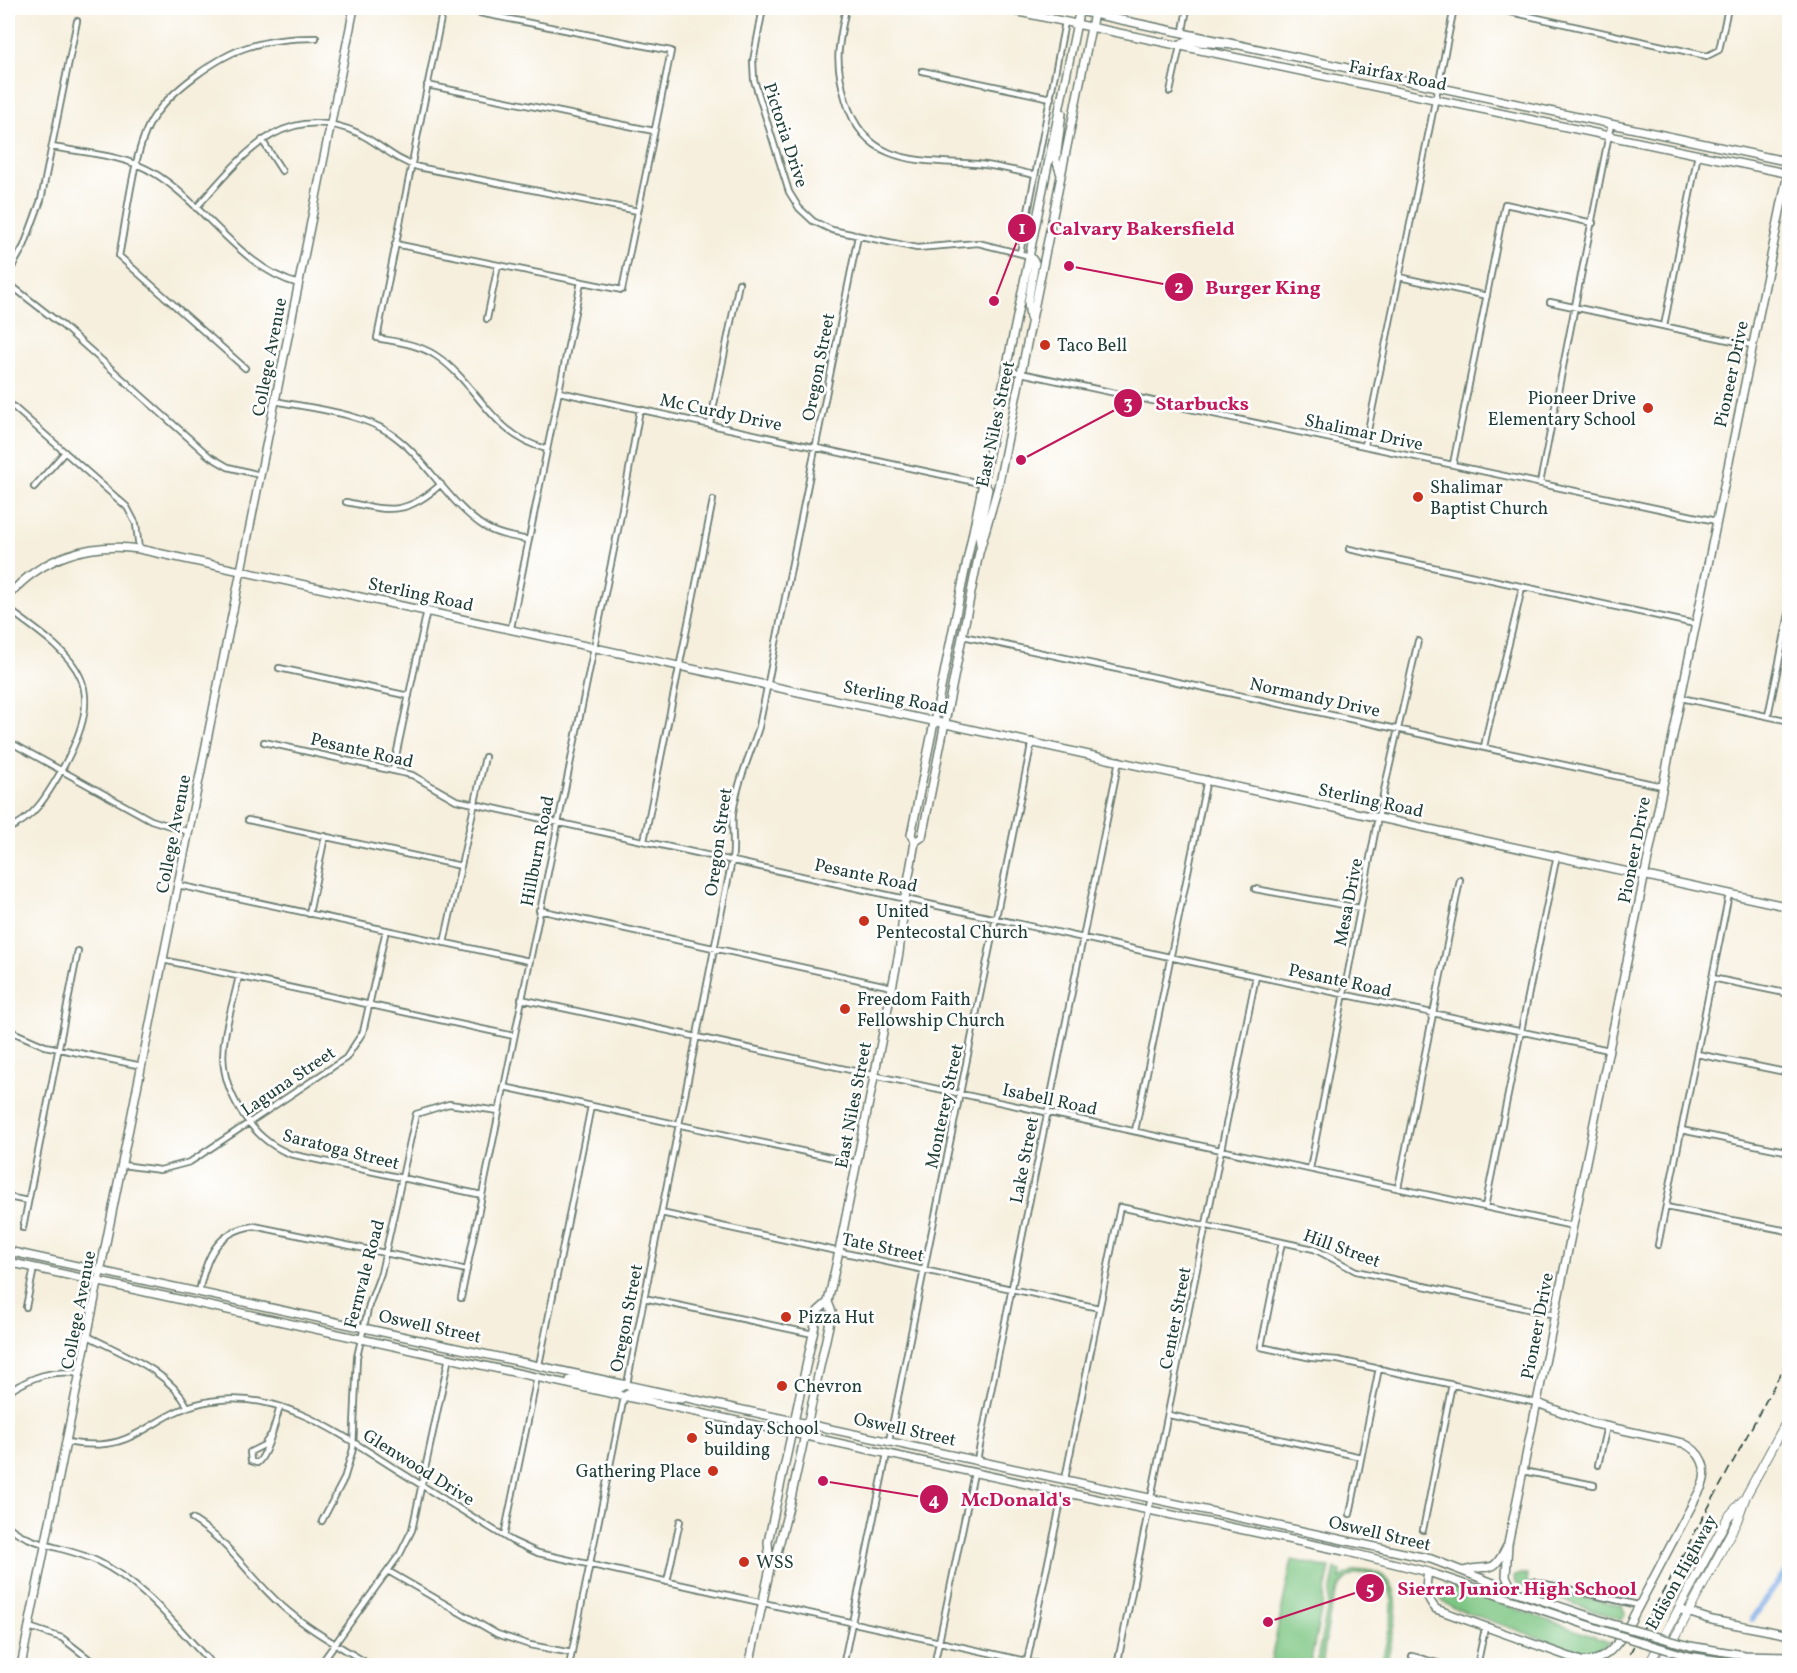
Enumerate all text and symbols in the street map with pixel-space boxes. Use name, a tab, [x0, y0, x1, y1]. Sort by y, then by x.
street label: Fairfax Road	[1346, 55, 1449, 98]
street label: Pictoria Drive	[756, 80, 813, 191]
callout: Calvary Bakersfield	[1007, 209, 1247, 247]
text: Calvary Bakersfield	[1049, 216, 1235, 244]
text: 1	[1018, 217, 1026, 242]
callout: Burger King	[1164, 268, 1333, 306]
text: Burger King	[1205, 275, 1321, 303]
text: 2	[1174, 276, 1184, 301]
street label: College Avenue	[247, 296, 294, 419]
street label: Oregon Street	[797, 311, 842, 423]
street label: Pioneer Drive	[1709, 319, 1756, 430]
place label: Taco Bell	[1057, 334, 1127, 359]
marker: Taco Bell	[1038, 338, 1052, 352]
street label: East Niles Street	[971, 359, 1022, 490]
callout: Starbucks	[1113, 384, 1261, 422]
place label: Pioneer Drive Elementary School	[1488, 387, 1636, 433]
street label: Mc Curdy Drive	[657, 388, 784, 439]
text: Starbucks	[1155, 391, 1249, 419]
text: 3	[1123, 392, 1133, 417]
marker: Pioneer Drive Elementary School	[1641, 401, 1655, 415]
street label: Shalimar Drive	[1302, 409, 1425, 458]
place label: Shalimar Baptist Church	[1430, 476, 1549, 522]
marker: Shalimar Baptist Church	[1411, 490, 1425, 504]
street label: Sterling Road	[366, 572, 476, 619]
street label: Normandy Drive	[1247, 672, 1382, 725]
street label: Sterling Road	[841, 675, 951, 722]
street label: Pesante Road	[308, 727, 416, 775]
street label: College Avenue	[151, 773, 198, 896]
street label: Sterling Road	[1316, 778, 1426, 825]
street label: Oregon Street	[699, 786, 739, 898]
street label: Hillburn Road	[515, 794, 561, 909]
street label: Pioneer Drive	[1613, 795, 1658, 906]
street label: Pesante Road	[812, 853, 920, 900]
street label: Mesa Drive	[1329, 856, 1370, 948]
place label: United Pentecostal Church	[876, 900, 1028, 946]
marker: United Pentecostal Church	[857, 914, 871, 928]
street label: Pesante Road	[1286, 958, 1394, 1005]
place label: Freedom Faith Fellowship Church	[857, 988, 1005, 1034]
marker: Freedom Faith Fellowship Church	[838, 1002, 852, 1016]
street label: East Niles Street	[830, 1040, 879, 1171]
street label: Laguna Street	[237, 1041, 341, 1123]
street label: Monterey Street	[920, 1041, 971, 1171]
street label: Isabell Road	[1000, 1078, 1099, 1123]
street label: Lake Street	[1005, 1115, 1046, 1206]
street label: Saratoga Street	[279, 1124, 402, 1177]
street label: Fernvale Road	[339, 1217, 392, 1332]
street label: Hill Street	[1299, 1224, 1384, 1275]
street label: Tate Street	[839, 1228, 926, 1269]
street label: College Avenue	[56, 1249, 103, 1372]
street label: Oregon Street	[605, 1262, 650, 1374]
street label: Center Street	[1154, 1265, 1199, 1372]
street label: Pioneer Drive	[1516, 1271, 1561, 1382]
street label: Oswell Street	[376, 1304, 483, 1351]
place label: Pizza Hut	[798, 1306, 875, 1331]
marker: Pizza Hut	[779, 1310, 793, 1324]
place label: Chevron	[794, 1375, 862, 1400]
marker: Chevron	[775, 1379, 789, 1393]
street label: Oswell Street	[851, 1407, 958, 1454]
place label: Sunday School building	[704, 1417, 819, 1463]
street label: Glenwood Drive	[357, 1424, 479, 1513]
marker: Sunday School building	[685, 1431, 699, 1445]
place label: Gathering Place	[576, 1460, 701, 1485]
marker: Gathering Place	[706, 1464, 720, 1478]
callout: McDonald's	[919, 1480, 1084, 1518]
text: McDonald's	[961, 1487, 1071, 1515]
text: 4	[929, 1489, 940, 1514]
street label: Edison Highway	[1640, 1510, 1724, 1635]
street label: Oswell Street	[1326, 1511, 1433, 1558]
place label: WSS	[756, 1551, 794, 1576]
marker: WSS	[737, 1555, 751, 1569]
callout: Sierra Junior High School	[1355, 1569, 1649, 1607]
text: Sierra Junior High School	[1397, 1576, 1637, 1604]
text: 5	[1366, 1578, 1374, 1603]

